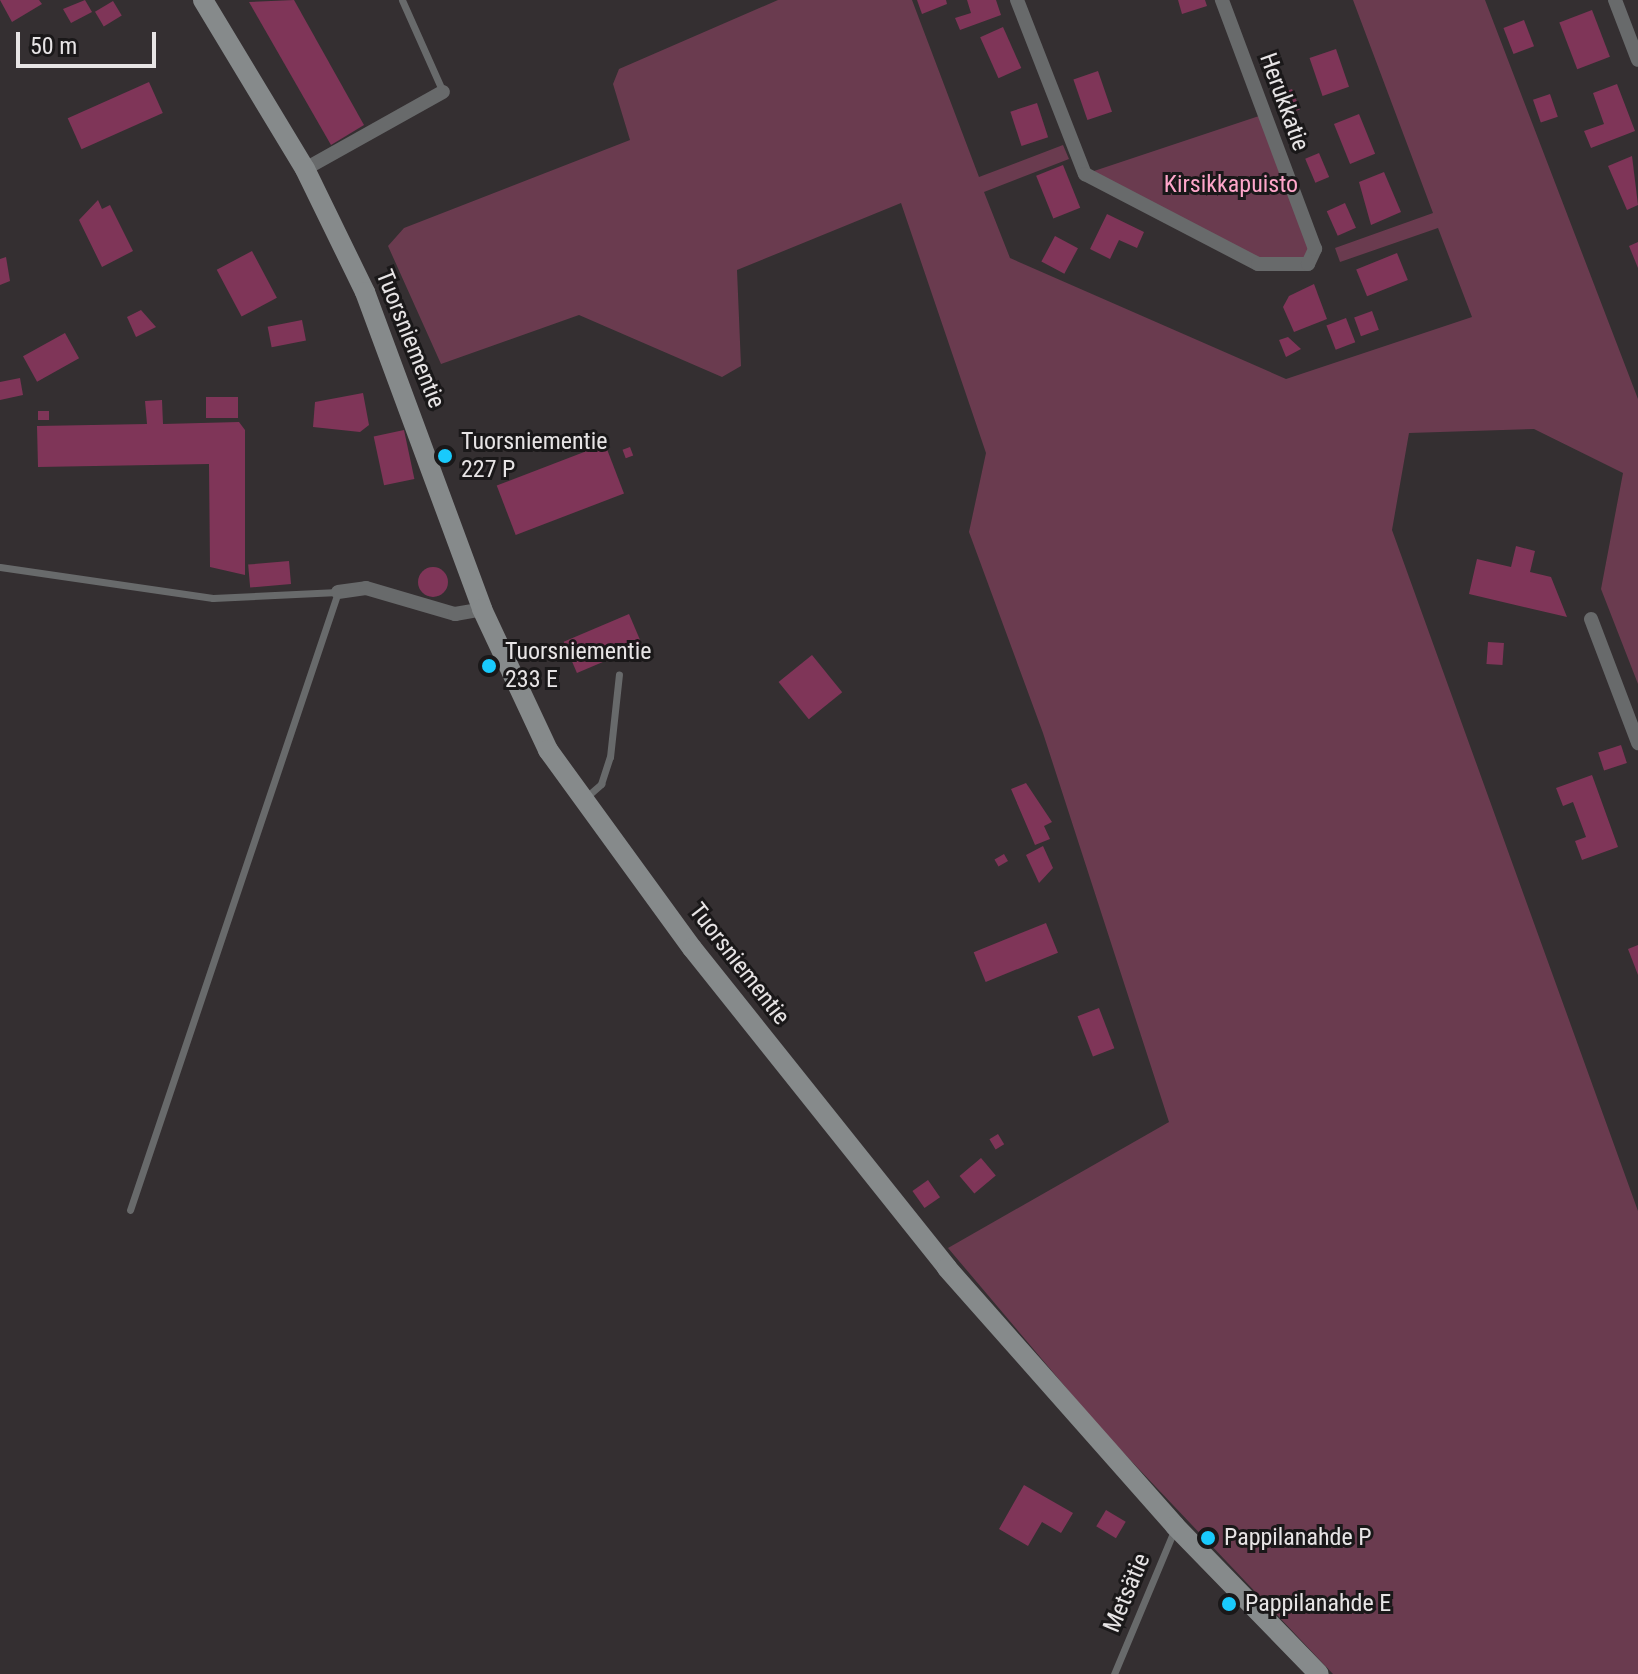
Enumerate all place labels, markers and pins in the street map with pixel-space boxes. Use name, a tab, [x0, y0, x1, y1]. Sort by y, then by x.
place label: Tuorsniementie 227 P	[461, 428, 607, 484]
marker: Tuorsniementie 227 P	[436, 447, 454, 465]
place label: Tuorsniementie 233 E	[505, 638, 651, 694]
marker: Tuorsniementie 233 E	[480, 657, 498, 675]
place label: Pappilanahde P	[1224, 1524, 1372, 1552]
marker: Pappilanahde P	[1199, 1529, 1217, 1547]
place label: Pappilanahde E	[1245, 1590, 1391, 1618]
marker: Pappilanahde E	[1220, 1595, 1238, 1613]

